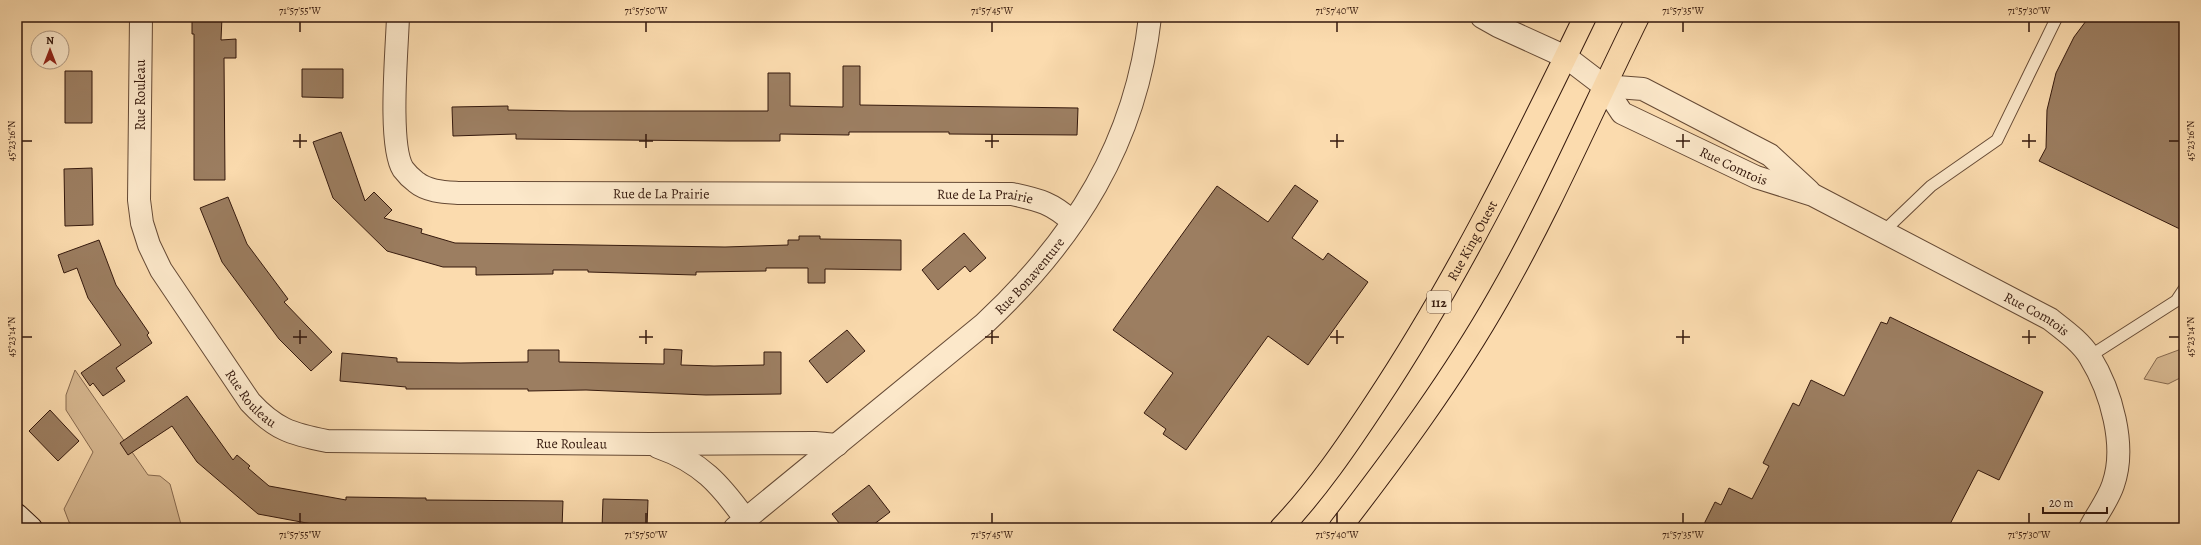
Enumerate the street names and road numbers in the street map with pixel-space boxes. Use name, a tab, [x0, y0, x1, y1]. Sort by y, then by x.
street label: Rue Rouleau	[131, 59, 150, 131]
street label: Rue Comtois	[1696, 142, 1770, 190]
street label: Rue de La Prairie	[613, 184, 710, 203]
street label: Rue de La Prairie	[937, 185, 1035, 209]
street label: Rue King Ouest	[1443, 197, 1502, 284]
street label: Rue Bonaventure	[990, 234, 1069, 319]
street label: Rue Comtois	[2000, 288, 2073, 341]
road number: 112	[1427, 291, 1451, 313]
street label: Rue Rouleau	[221, 366, 281, 432]
street label: Rue Rouleau	[536, 434, 608, 454]

